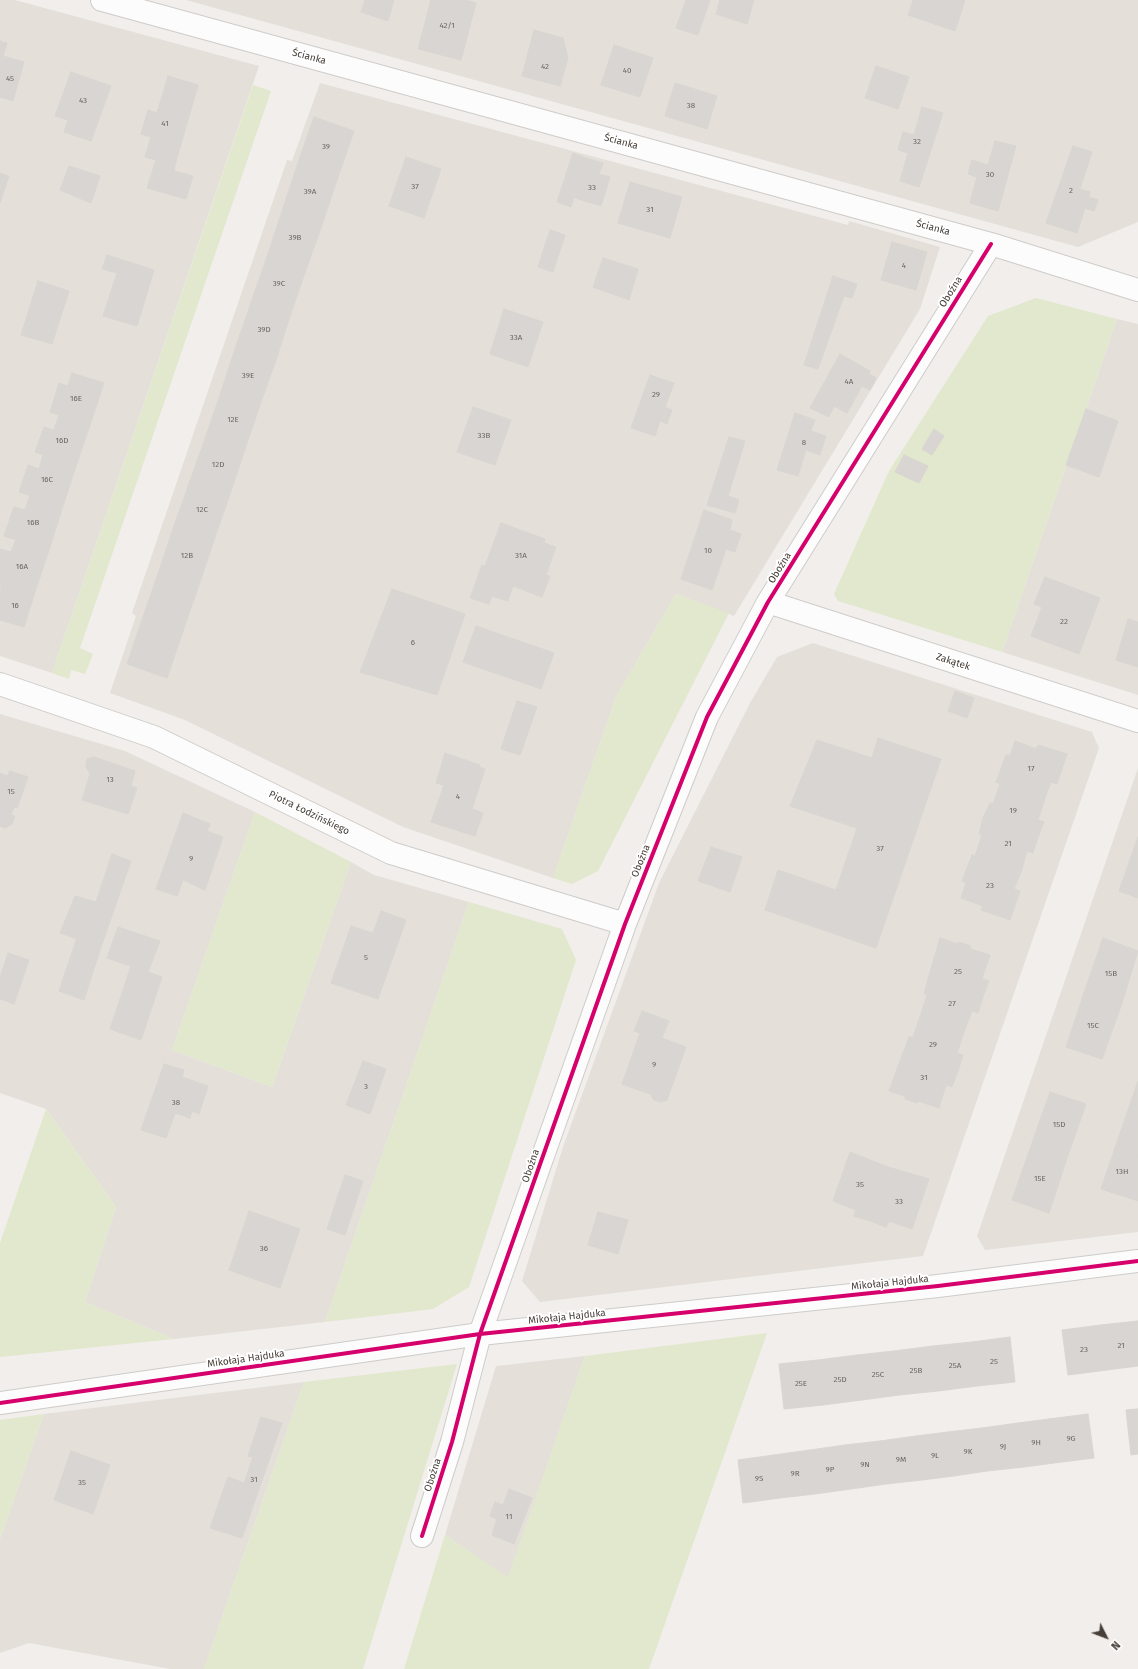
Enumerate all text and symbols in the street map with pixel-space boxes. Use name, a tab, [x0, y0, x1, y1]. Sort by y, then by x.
house number: 42/1	[439, 21, 455, 31]
street label: Ścianka	[291, 47, 327, 67]
house number: 42	[541, 62, 549, 72]
house number: 40	[623, 66, 631, 76]
house number: 45	[6, 74, 14, 84]
house number: 43	[79, 96, 87, 106]
house number: 38	[687, 101, 695, 111]
house number: 41	[161, 119, 169, 129]
street label: Ścianka	[603, 132, 639, 152]
house number: 32	[913, 137, 921, 147]
house number: 39	[322, 142, 330, 152]
house number: 30	[986, 170, 994, 180]
house number: 37	[411, 182, 419, 192]
house number: 33	[588, 183, 596, 193]
house number: 2	[1069, 186, 1073, 196]
house number: 39A	[304, 187, 316, 197]
house number: 31	[646, 205, 654, 215]
street label: Ścianka	[915, 218, 951, 238]
house number: 39B	[289, 233, 301, 243]
house number: 4	[902, 261, 906, 271]
street label: Oboźna	[937, 274, 965, 310]
house number: 39C	[273, 279, 285, 289]
house number: 39D	[257, 325, 271, 335]
house number: 33A	[510, 333, 522, 343]
house number: 39E	[242, 371, 254, 381]
house number: 4A	[845, 377, 853, 387]
house number: 29	[652, 390, 660, 400]
house number: 16E	[70, 394, 82, 404]
house number: 12E	[227, 415, 239, 425]
house number: 33B	[478, 431, 490, 441]
house number: 16D	[56, 436, 68, 446]
house number: 8	[802, 438, 806, 448]
house number: 12D	[212, 460, 224, 470]
house number: 16C	[41, 475, 53, 485]
house number: 12C	[196, 505, 208, 515]
house number: 16B	[27, 518, 39, 528]
house number: 10	[704, 546, 712, 556]
street label: Oboźna	[766, 550, 794, 586]
house number: 12B	[181, 551, 193, 561]
house number: 31A	[515, 551, 527, 561]
house number: 16A	[16, 562, 28, 572]
house number: 16	[11, 601, 19, 611]
house number: 22	[1060, 617, 1068, 627]
house number: 6	[411, 638, 415, 648]
street label: Zakątek	[935, 651, 971, 673]
house number: 17	[1027, 764, 1035, 774]
house number: 13	[106, 775, 114, 785]
house number: 15	[7, 787, 15, 797]
street label: Piotra Łodzińskiego	[267, 788, 351, 838]
house number: 4	[456, 792, 460, 802]
house number: 19	[1009, 806, 1017, 816]
house number: 21	[1004, 839, 1012, 849]
street label: Oboźna	[629, 843, 653, 879]
house number: 37	[876, 844, 884, 854]
house number: 9	[189, 854, 193, 864]
house number: 23	[986, 881, 994, 891]
house number: 5	[364, 953, 368, 963]
house number: 25	[954, 967, 962, 977]
house number: 15B	[1105, 969, 1117, 979]
house number: 27	[948, 999, 956, 1009]
house number: 15C	[1087, 1021, 1099, 1031]
house number: 29	[929, 1040, 937, 1050]
house number: 9	[652, 1060, 656, 1070]
house number: 31	[920, 1073, 928, 1083]
house number: 3	[364, 1082, 368, 1092]
house number: 38	[172, 1098, 180, 1108]
house number: 15D	[1053, 1120, 1065, 1130]
street label: Oboźna	[520, 1148, 542, 1184]
house number: 13H	[1116, 1167, 1128, 1177]
house number: 15E	[1034, 1174, 1046, 1184]
house number: 35	[856, 1180, 864, 1190]
house number: 33	[895, 1197, 903, 1207]
house number: 36	[260, 1244, 268, 1254]
street label: Mikołaja Hajduka	[851, 1273, 929, 1293]
street label: Mikołaja Hajduka	[528, 1307, 606, 1327]
house number: 21	[1117, 1341, 1125, 1351]
house number: 23	[1080, 1345, 1088, 1355]
street label: Mikołaja Hajduka	[207, 1348, 285, 1370]
house number: 25	[990, 1357, 998, 1367]
house number: 25A	[949, 1361, 961, 1371]
house number: 25B	[910, 1366, 922, 1376]
house number: 25C	[872, 1370, 884, 1380]
house number: 25D	[833, 1375, 847, 1385]
house number: 25E	[795, 1379, 807, 1389]
house number: 9G	[1066, 1434, 1076, 1444]
house number: 9H	[1031, 1438, 1041, 1448]
house number: 9J	[1000, 1442, 1006, 1452]
house number: 9K	[964, 1447, 972, 1457]
house number: 9L	[931, 1451, 939, 1461]
house number: 9M	[896, 1455, 906, 1465]
street label: Oboźna	[422, 1457, 444, 1493]
house number: 9N	[860, 1460, 870, 1470]
house number: 9P	[826, 1465, 834, 1475]
house number: 9R	[790, 1469, 800, 1479]
house number: 9S	[755, 1474, 763, 1484]
house number: 31	[250, 1475, 258, 1485]
house number: 35	[78, 1478, 86, 1488]
house number: 11	[506, 1512, 512, 1522]
north arrow	[1086, 1617, 1126, 1657]
text: N	[1108, 1638, 1123, 1652]

